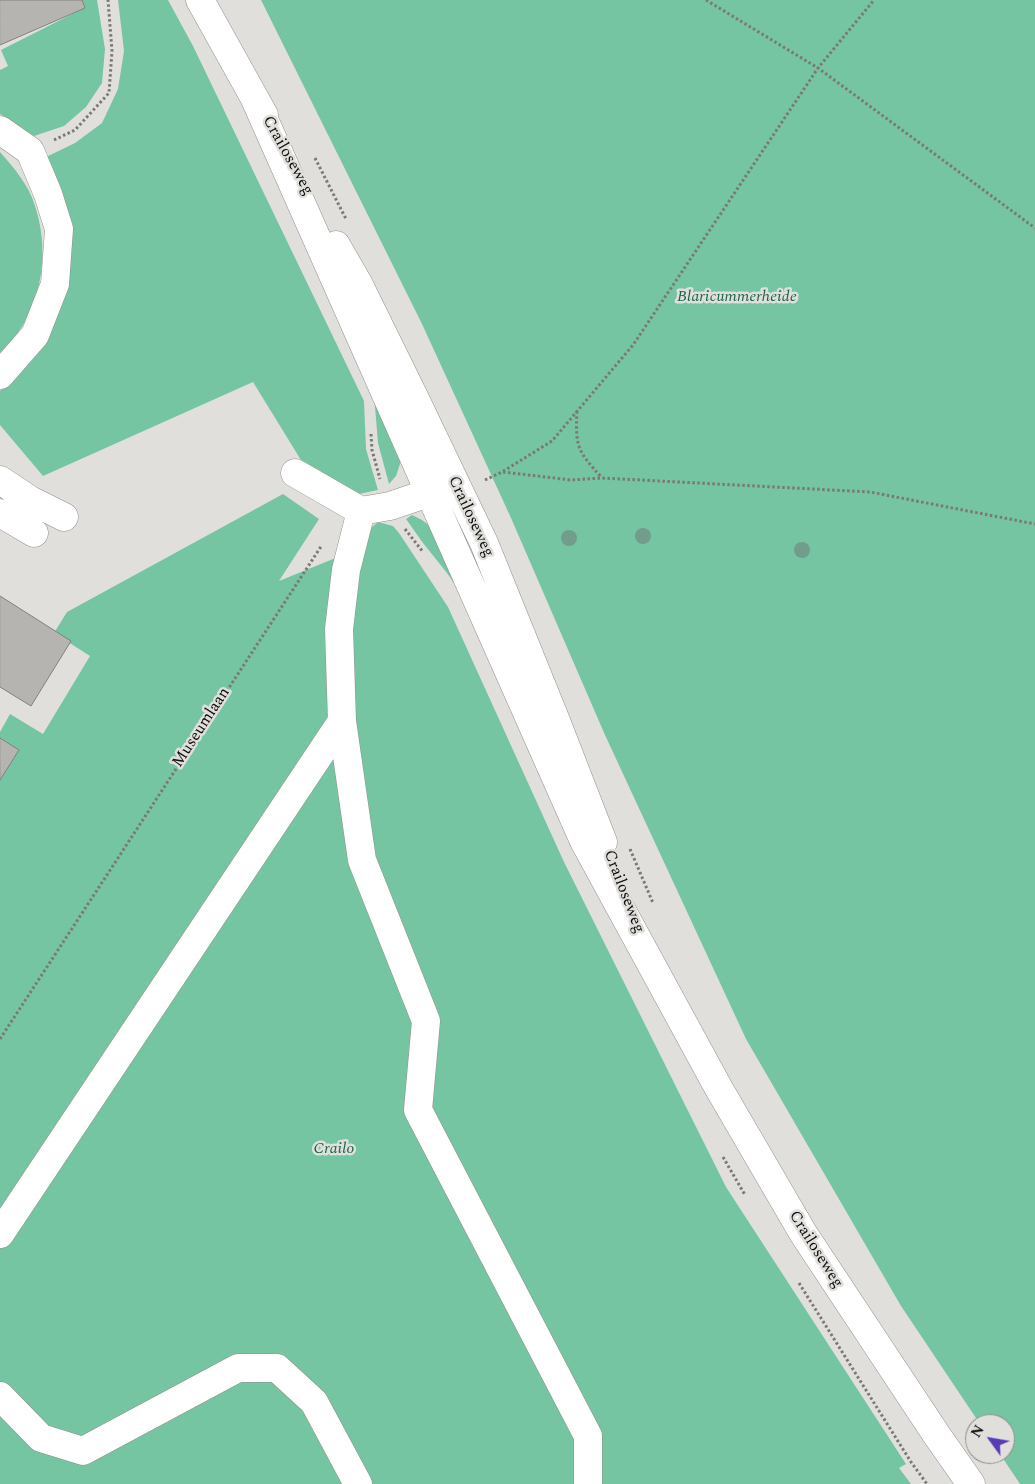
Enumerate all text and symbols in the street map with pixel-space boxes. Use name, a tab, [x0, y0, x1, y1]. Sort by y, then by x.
street label: Crailoseweg	[257, 113, 317, 199]
park label: Blaricummerheide	[677, 288, 797, 308]
street label: Crailoseweg	[443, 473, 497, 561]
street label: Museumlaan	[169, 684, 235, 772]
street label: Crailoseweg	[598, 848, 648, 936]
park label: Crailo	[314, 1140, 354, 1160]
street label: Crailoseweg	[784, 1208, 846, 1292]
north arrow	[965, 1414, 1015, 1464]
text: N	[966, 1421, 990, 1442]

